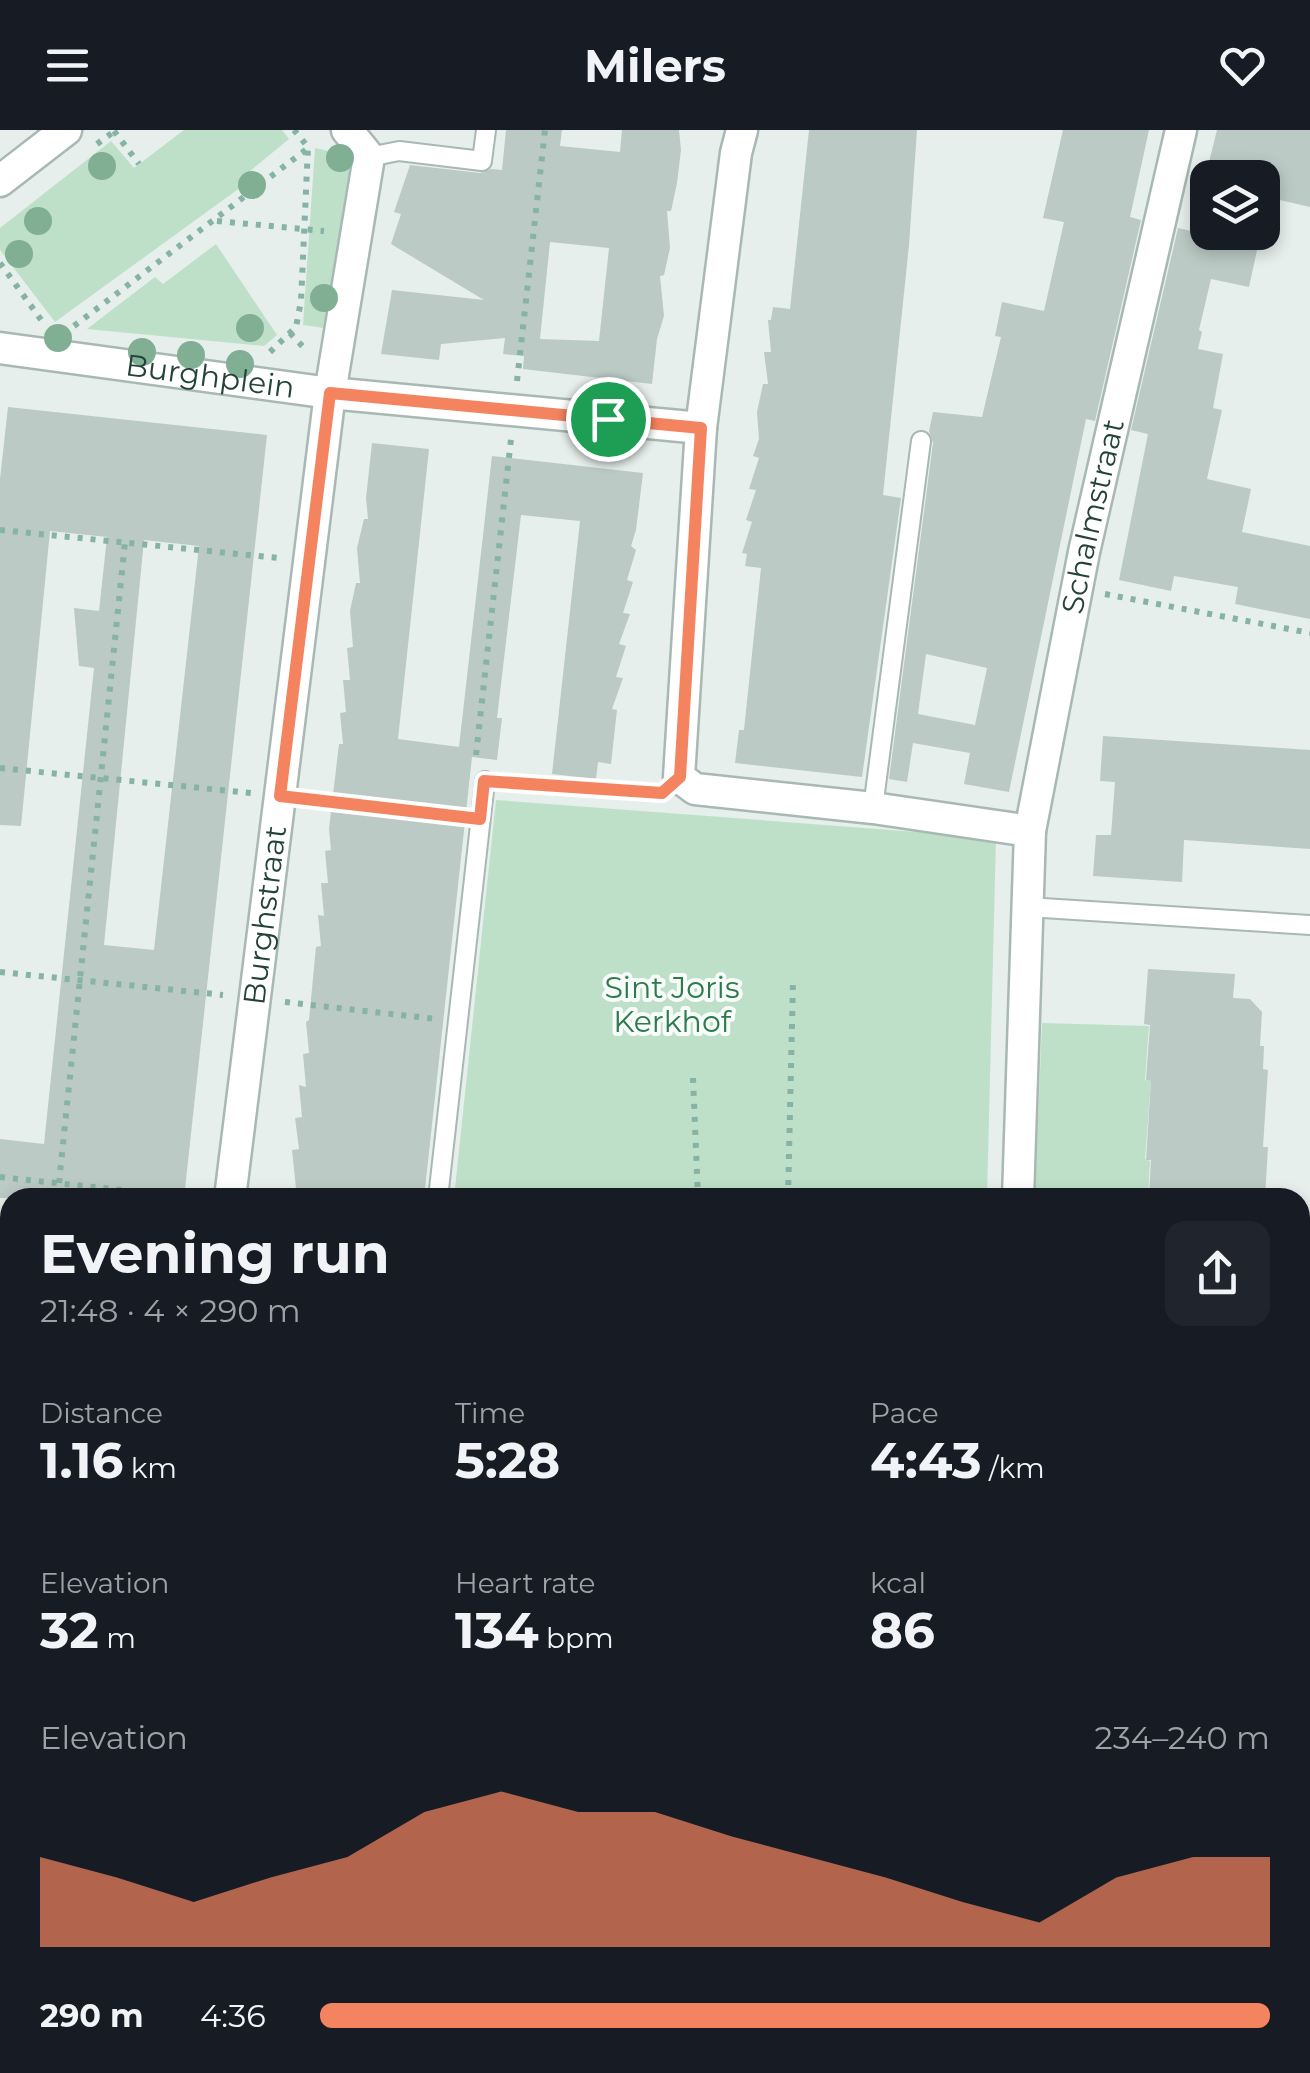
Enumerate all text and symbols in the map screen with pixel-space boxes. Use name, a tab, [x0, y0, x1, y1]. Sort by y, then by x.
icon: menu	[40, 38, 95, 93]
text: Milers	[584, 38, 726, 93]
icon: heart	[1215, 38, 1270, 93]
map controls	[1190, 160, 1280, 250]
button: layers	[1190, 160, 1280, 250]
street label: Burghplein	[123, 346, 297, 406]
pin	[566, 377, 651, 462]
icon: arrive	[581, 392, 636, 447]
street label: Schalmstraat	[1053, 415, 1132, 617]
street label: Burghstraat	[235, 823, 294, 1007]
park label: Sint Joris Kerkhof	[604, 969, 740, 1040]
text: Evening run	[40, 1220, 390, 1287]
button: share	[1165, 1221, 1270, 1326]
text: 21:48 · 4 × 290 m	[40, 1291, 301, 1330]
text: Distance	[40, 1396, 163, 1430]
text: Time	[455, 1396, 525, 1430]
text: Pace	[870, 1396, 939, 1430]
text: 1.16	[40, 1430, 123, 1491]
text: 5:28	[455, 1430, 560, 1491]
text: 4:43	[870, 1430, 982, 1491]
text: km	[123, 1451, 177, 1485]
text: /km	[982, 1451, 1045, 1485]
text: Elevation	[40, 1566, 169, 1600]
text: Heart rate	[455, 1566, 596, 1600]
text: kcal	[870, 1566, 926, 1600]
text: 32	[40, 1600, 99, 1661]
text: 134	[455, 1600, 539, 1661]
text: 86	[870, 1600, 935, 1661]
text: m	[99, 1621, 136, 1655]
text: bpm	[539, 1621, 614, 1655]
text: Elevation	[40, 1718, 188, 1757]
text: 234–240 m	[1095, 1718, 1270, 1757]
text: 290 m	[40, 1996, 144, 2035]
text: 4:36	[200, 1996, 266, 2035]

